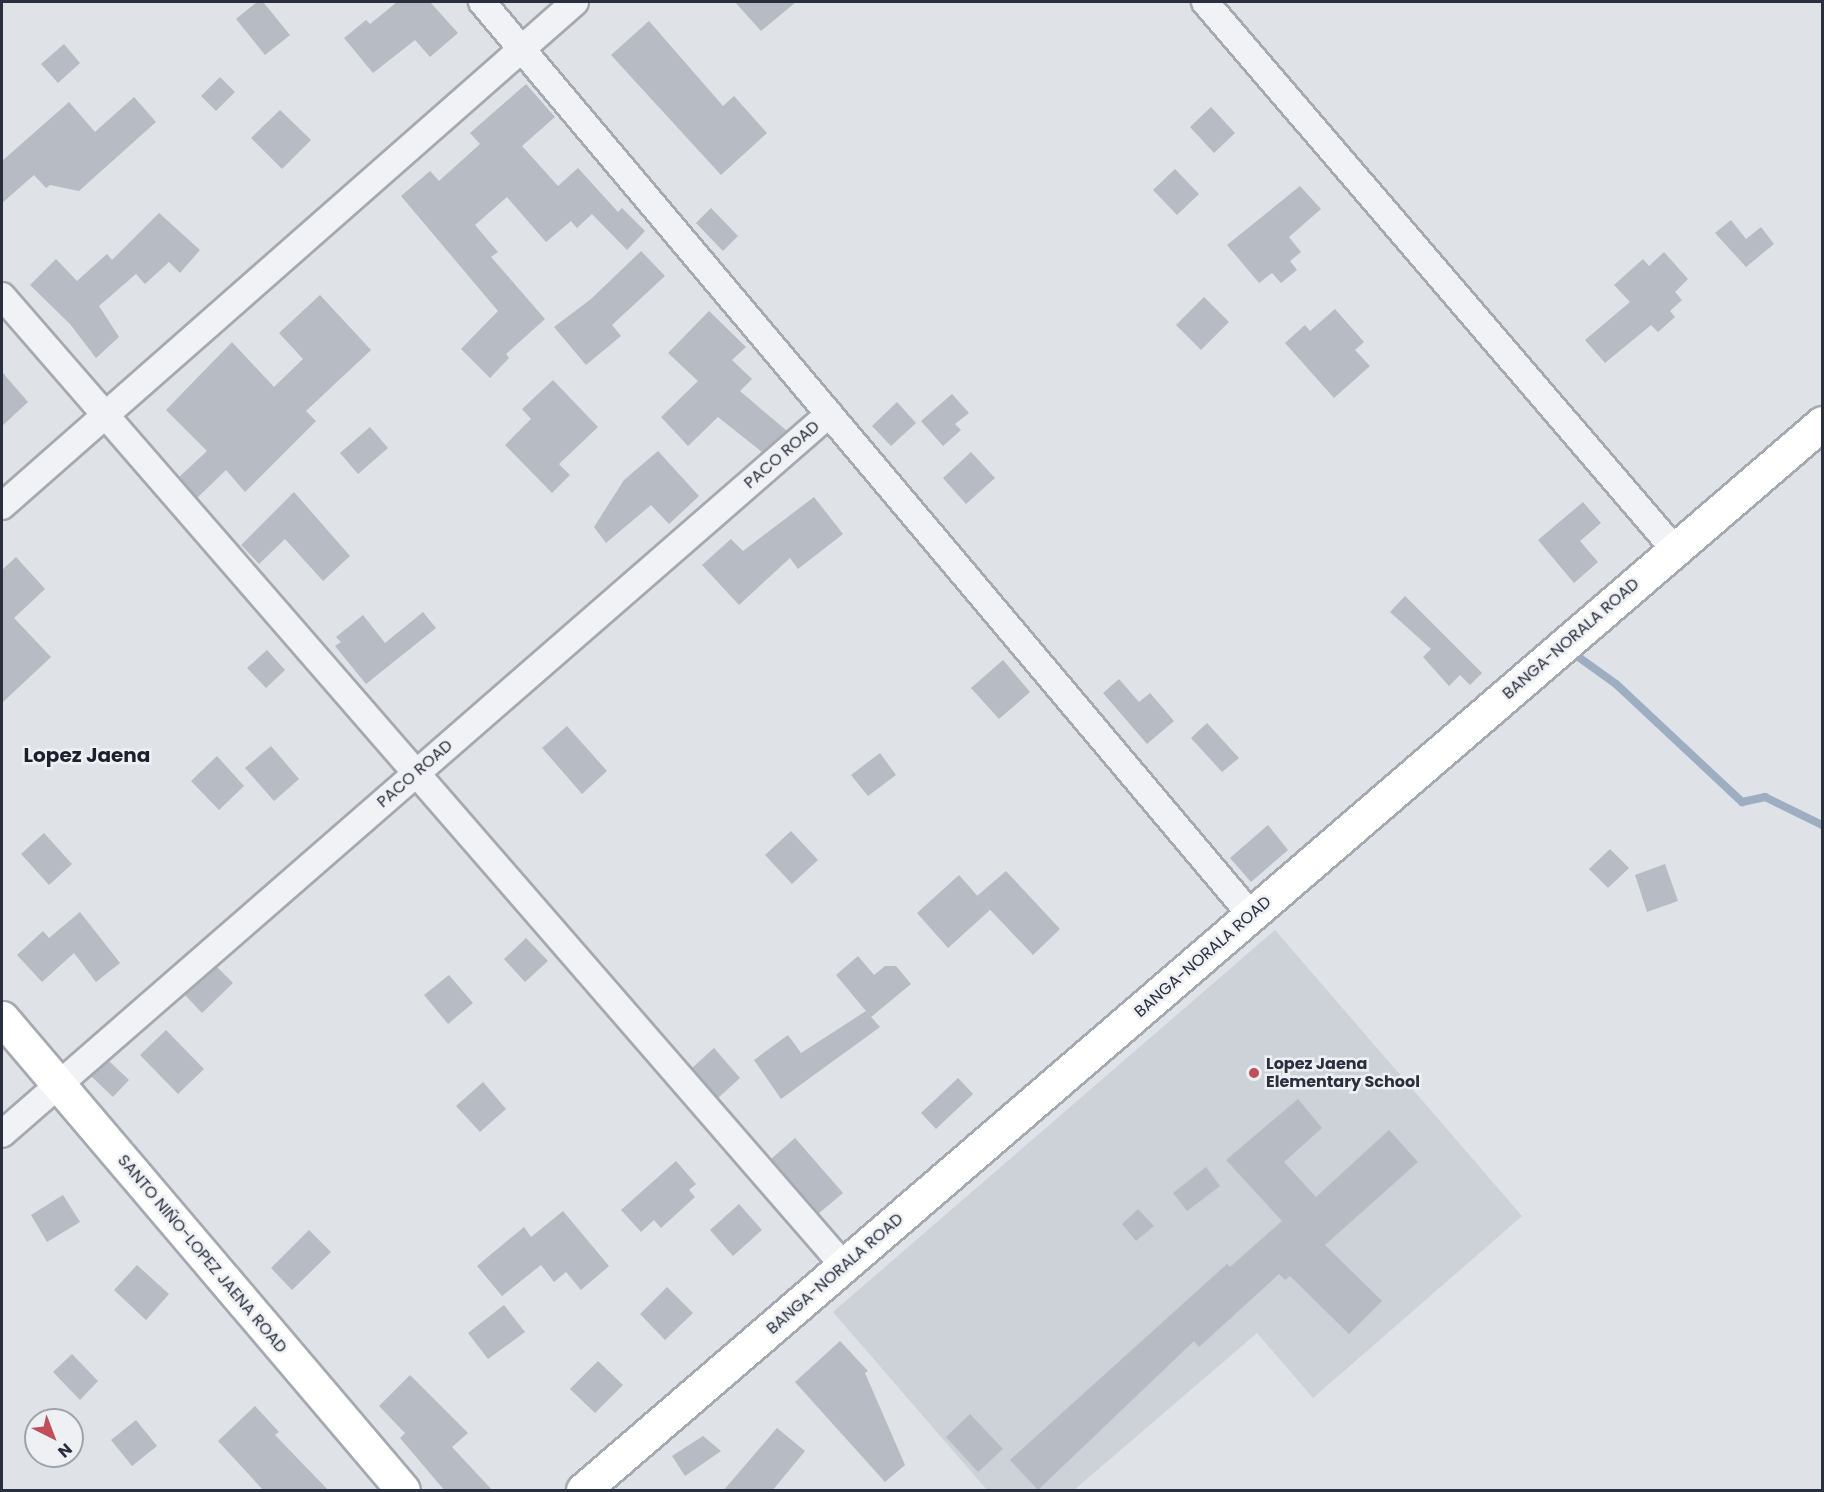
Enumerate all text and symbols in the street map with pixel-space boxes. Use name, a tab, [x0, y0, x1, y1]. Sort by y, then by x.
street label: PACO ROAD	[740, 417, 824, 493]
street label: BANGA-NORALA ROAD	[1499, 574, 1643, 704]
street label: PACO ROAD	[373, 736, 457, 812]
district label: Lopez Jaena	[24, 743, 150, 767]
street label: BANGA-NORALA ROAD	[1131, 892, 1275, 1022]
place label: Lopez Jaena Elementary School	[1266, 1054, 1420, 1092]
marker: Lopez Jaena Elementary School	[1247, 1066, 1261, 1080]
street label: SANTO NIÑO-LOPEZ JAENA ROAD	[113, 1151, 291, 1357]
street label: BANGA-NORALA ROAD	[763, 1209, 907, 1339]
north arrow	[24, 1408, 84, 1468]
text: N	[53, 1438, 77, 1463]

